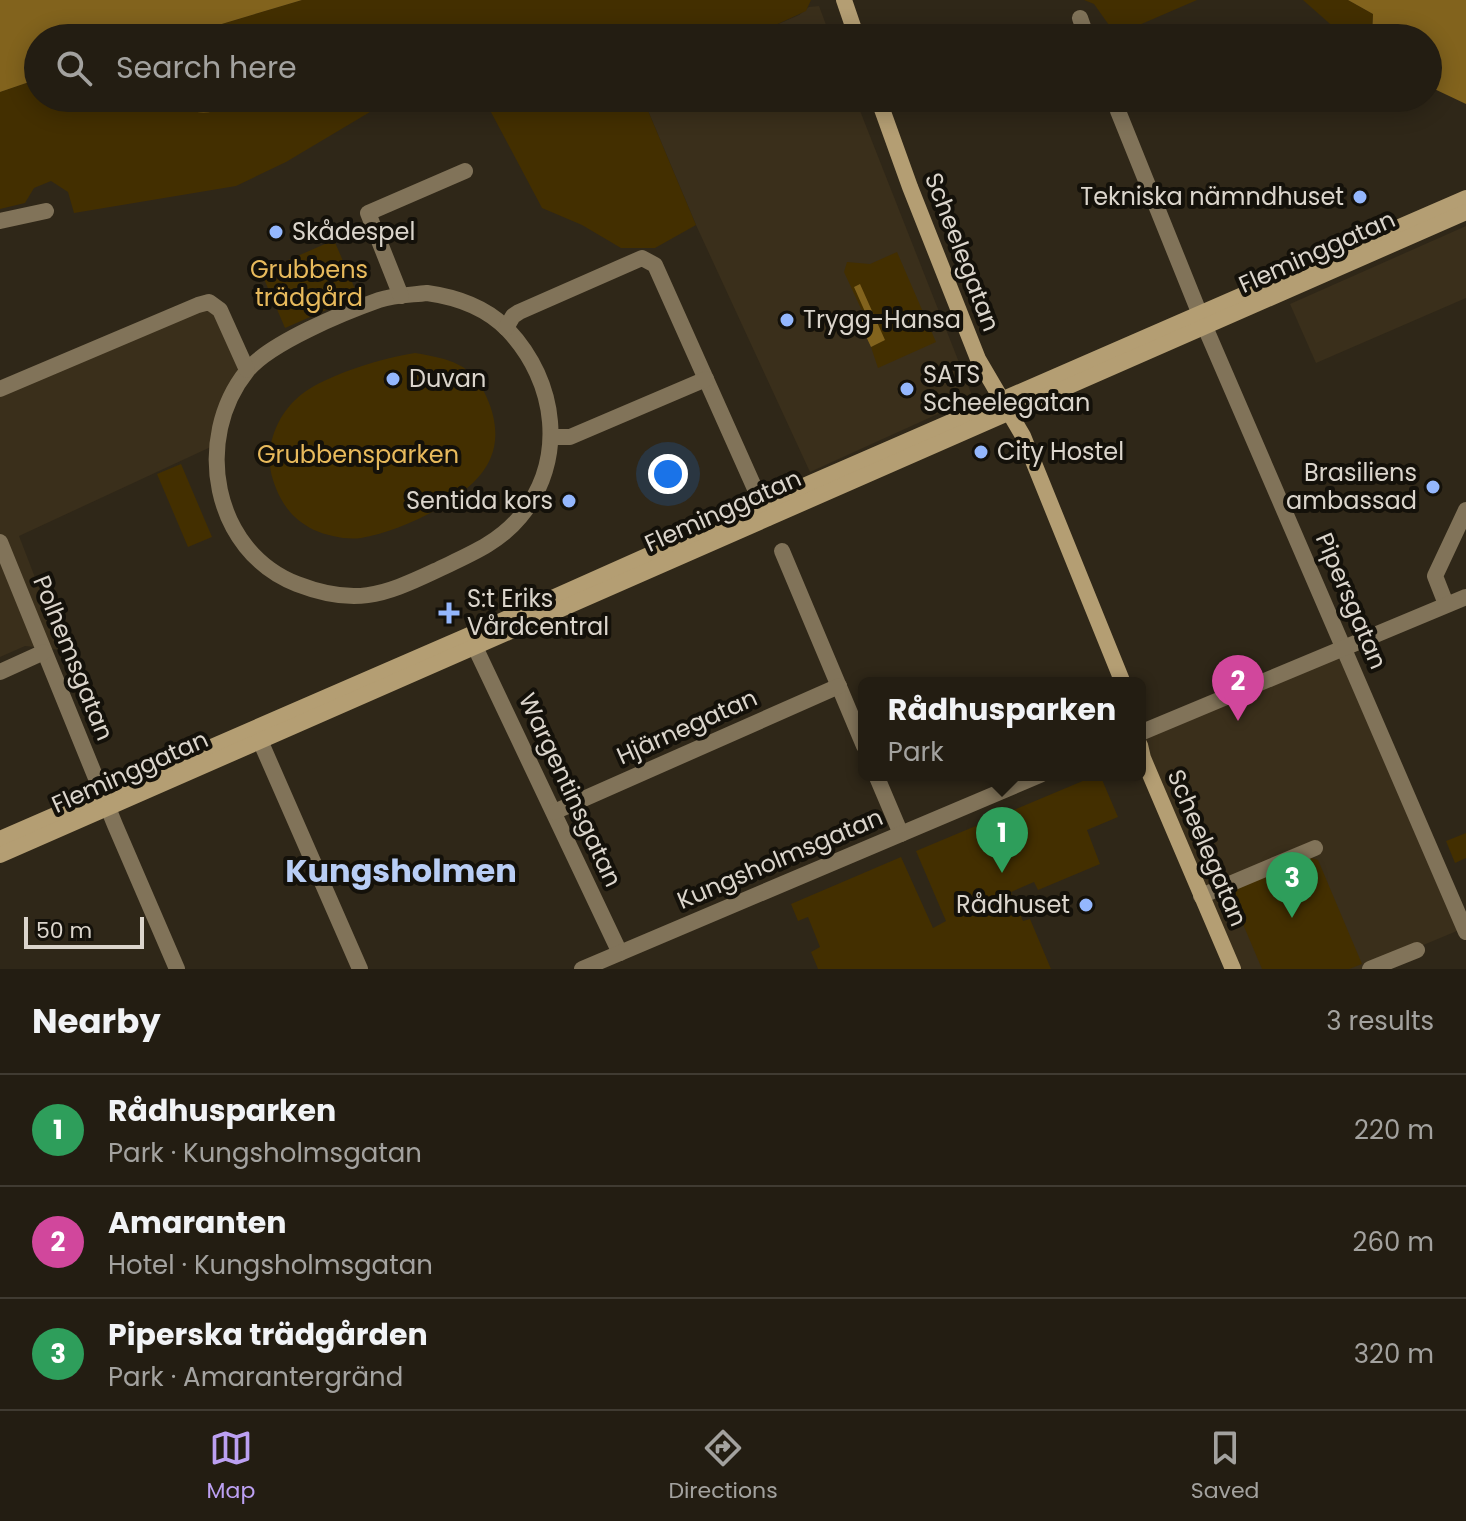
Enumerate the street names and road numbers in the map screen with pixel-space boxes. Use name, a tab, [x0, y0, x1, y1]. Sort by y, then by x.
street label: Scheelegatan	[917, 168, 1008, 336]
street label: Fleminggatan	[1233, 202, 1400, 301]
street label: Fleminggatan	[639, 461, 806, 560]
street label: Pipersgatan	[1308, 528, 1395, 674]
street label: Polhemsgatan	[25, 570, 122, 745]
street label: Hjärnegatan	[611, 681, 762, 772]
street label: Wargentinsgatan	[511, 687, 630, 892]
street label: Fleminggatan	[46, 722, 213, 821]
street label: Scheelegatan	[1160, 764, 1255, 931]
street label: Kungsholmsgatan	[672, 800, 888, 917]

